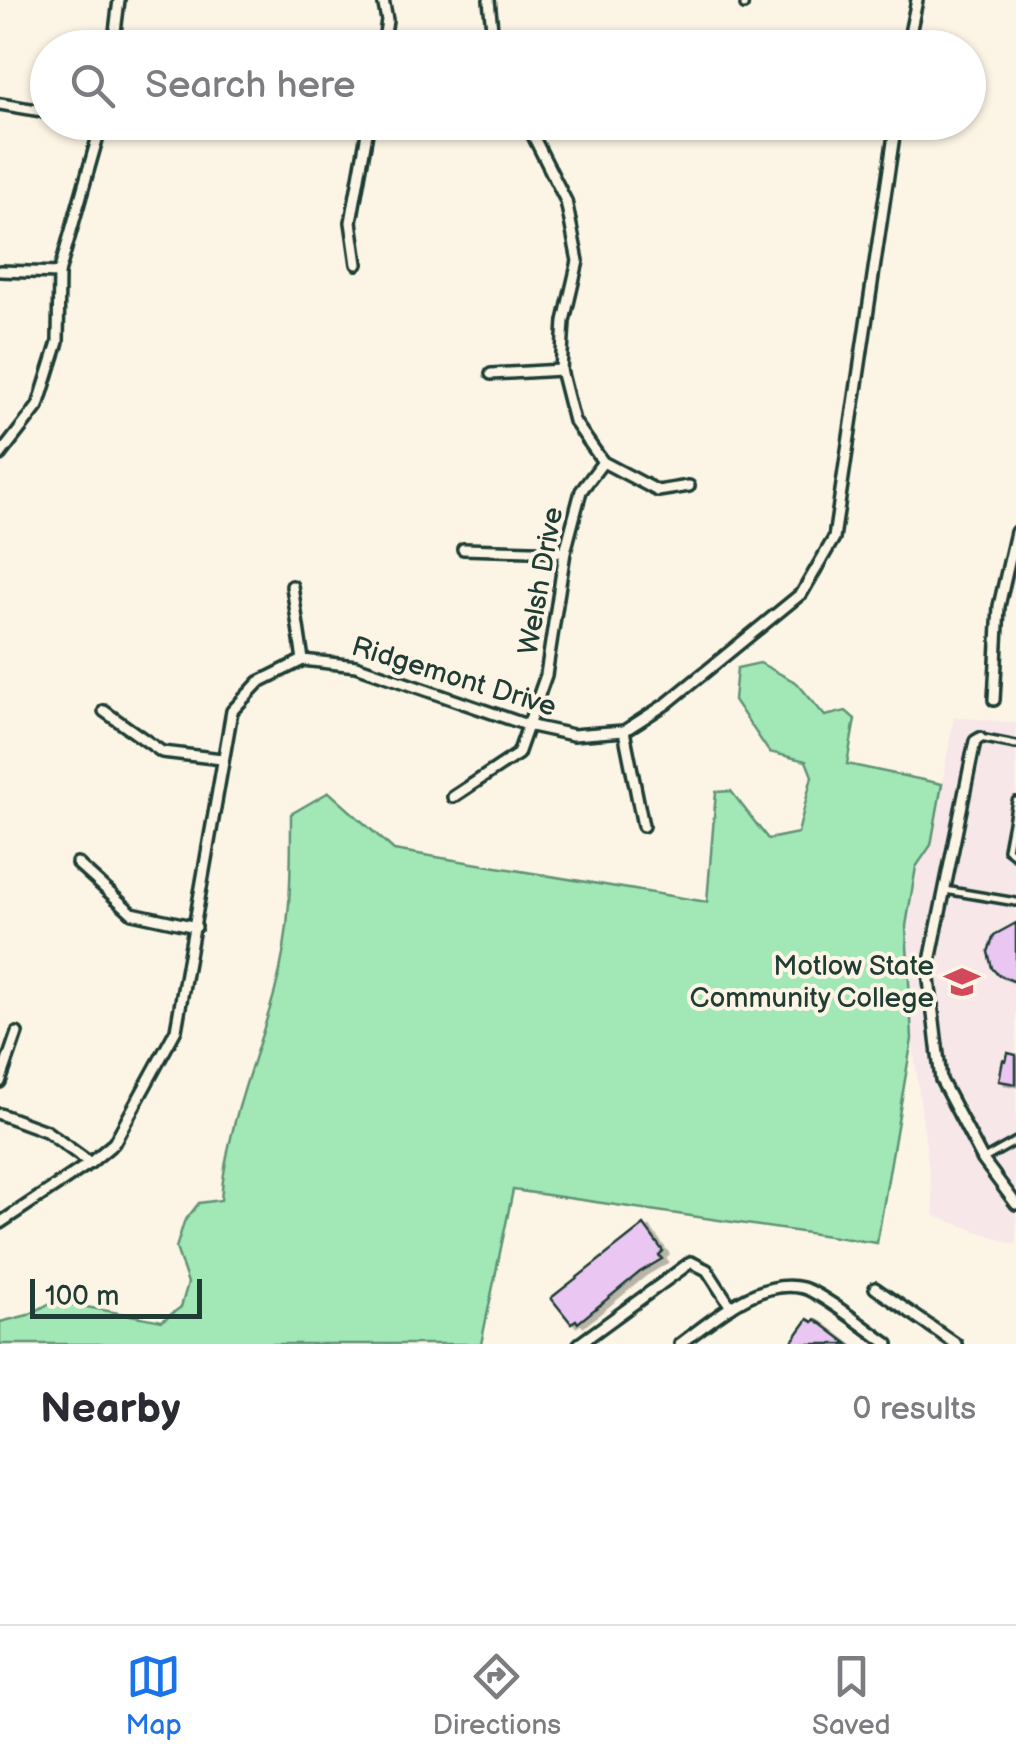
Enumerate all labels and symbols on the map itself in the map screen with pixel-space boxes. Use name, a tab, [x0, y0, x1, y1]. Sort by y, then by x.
street label: Welsh Drive	[512, 505, 570, 657]
street label: Ridgemont Drive	[348, 630, 560, 724]
place label: Motlow State Community College	[690, 950, 934, 1015]
school or university icon: Motlow State Community College	[943, 963, 981, 1001]
scale bar	[30, 1274, 202, 1318]

